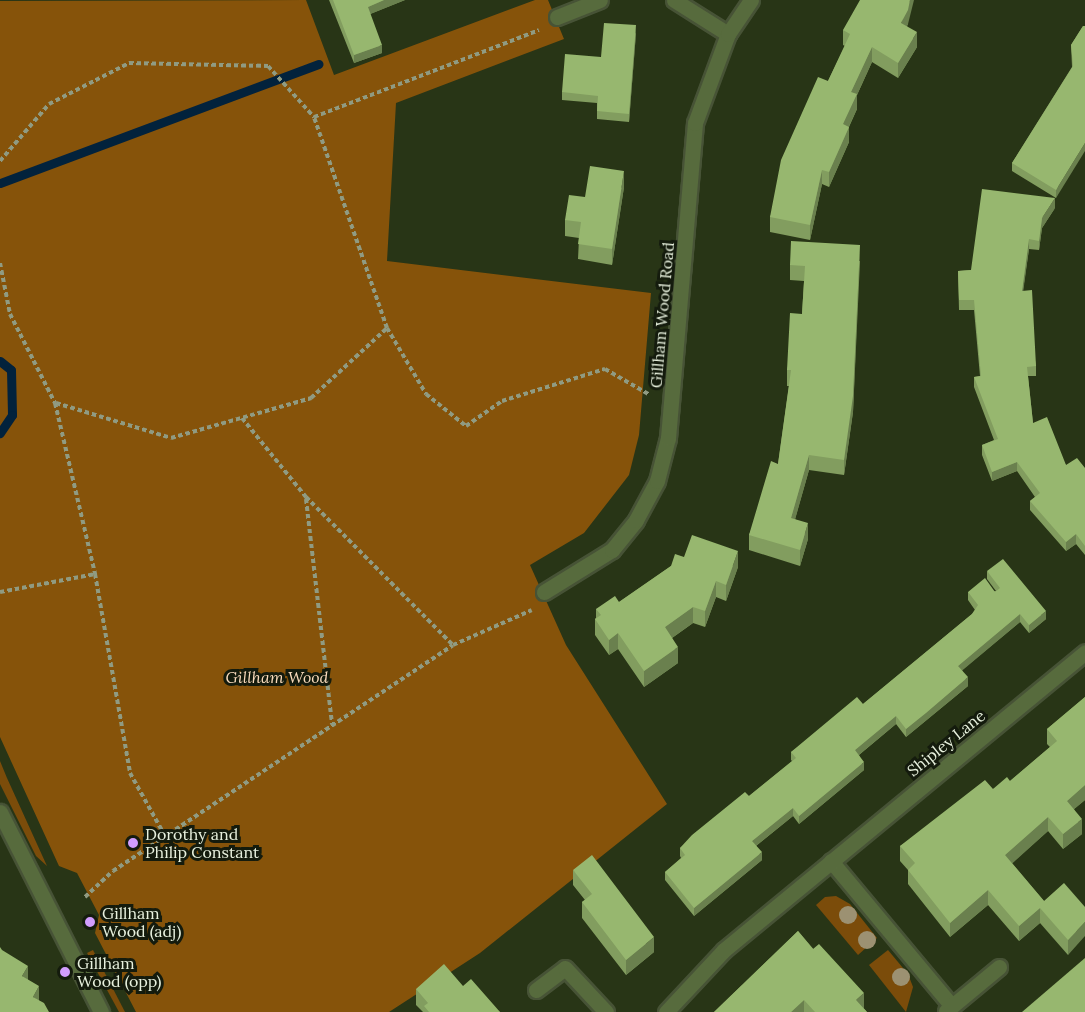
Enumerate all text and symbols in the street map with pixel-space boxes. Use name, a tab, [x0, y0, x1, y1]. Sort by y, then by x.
street label: Gillham Wood Road	[646, 241, 678, 389]
park label: Gillham Wood	[226, 667, 328, 687]
street label: Shipley Lane	[903, 706, 989, 780]
place label: Dorothy and Philip Constant	[145, 824, 259, 862]
marker: Dorothy and Philip Constant	[126, 836, 140, 850]
place label: Gillham Wood (adj)	[102, 903, 181, 941]
marker: Gillham Wood (adj)	[83, 915, 97, 929]
place label: Gillham Wood (opp)	[77, 953, 161, 991]
marker: Gillham Wood (opp)	[58, 965, 72, 979]

